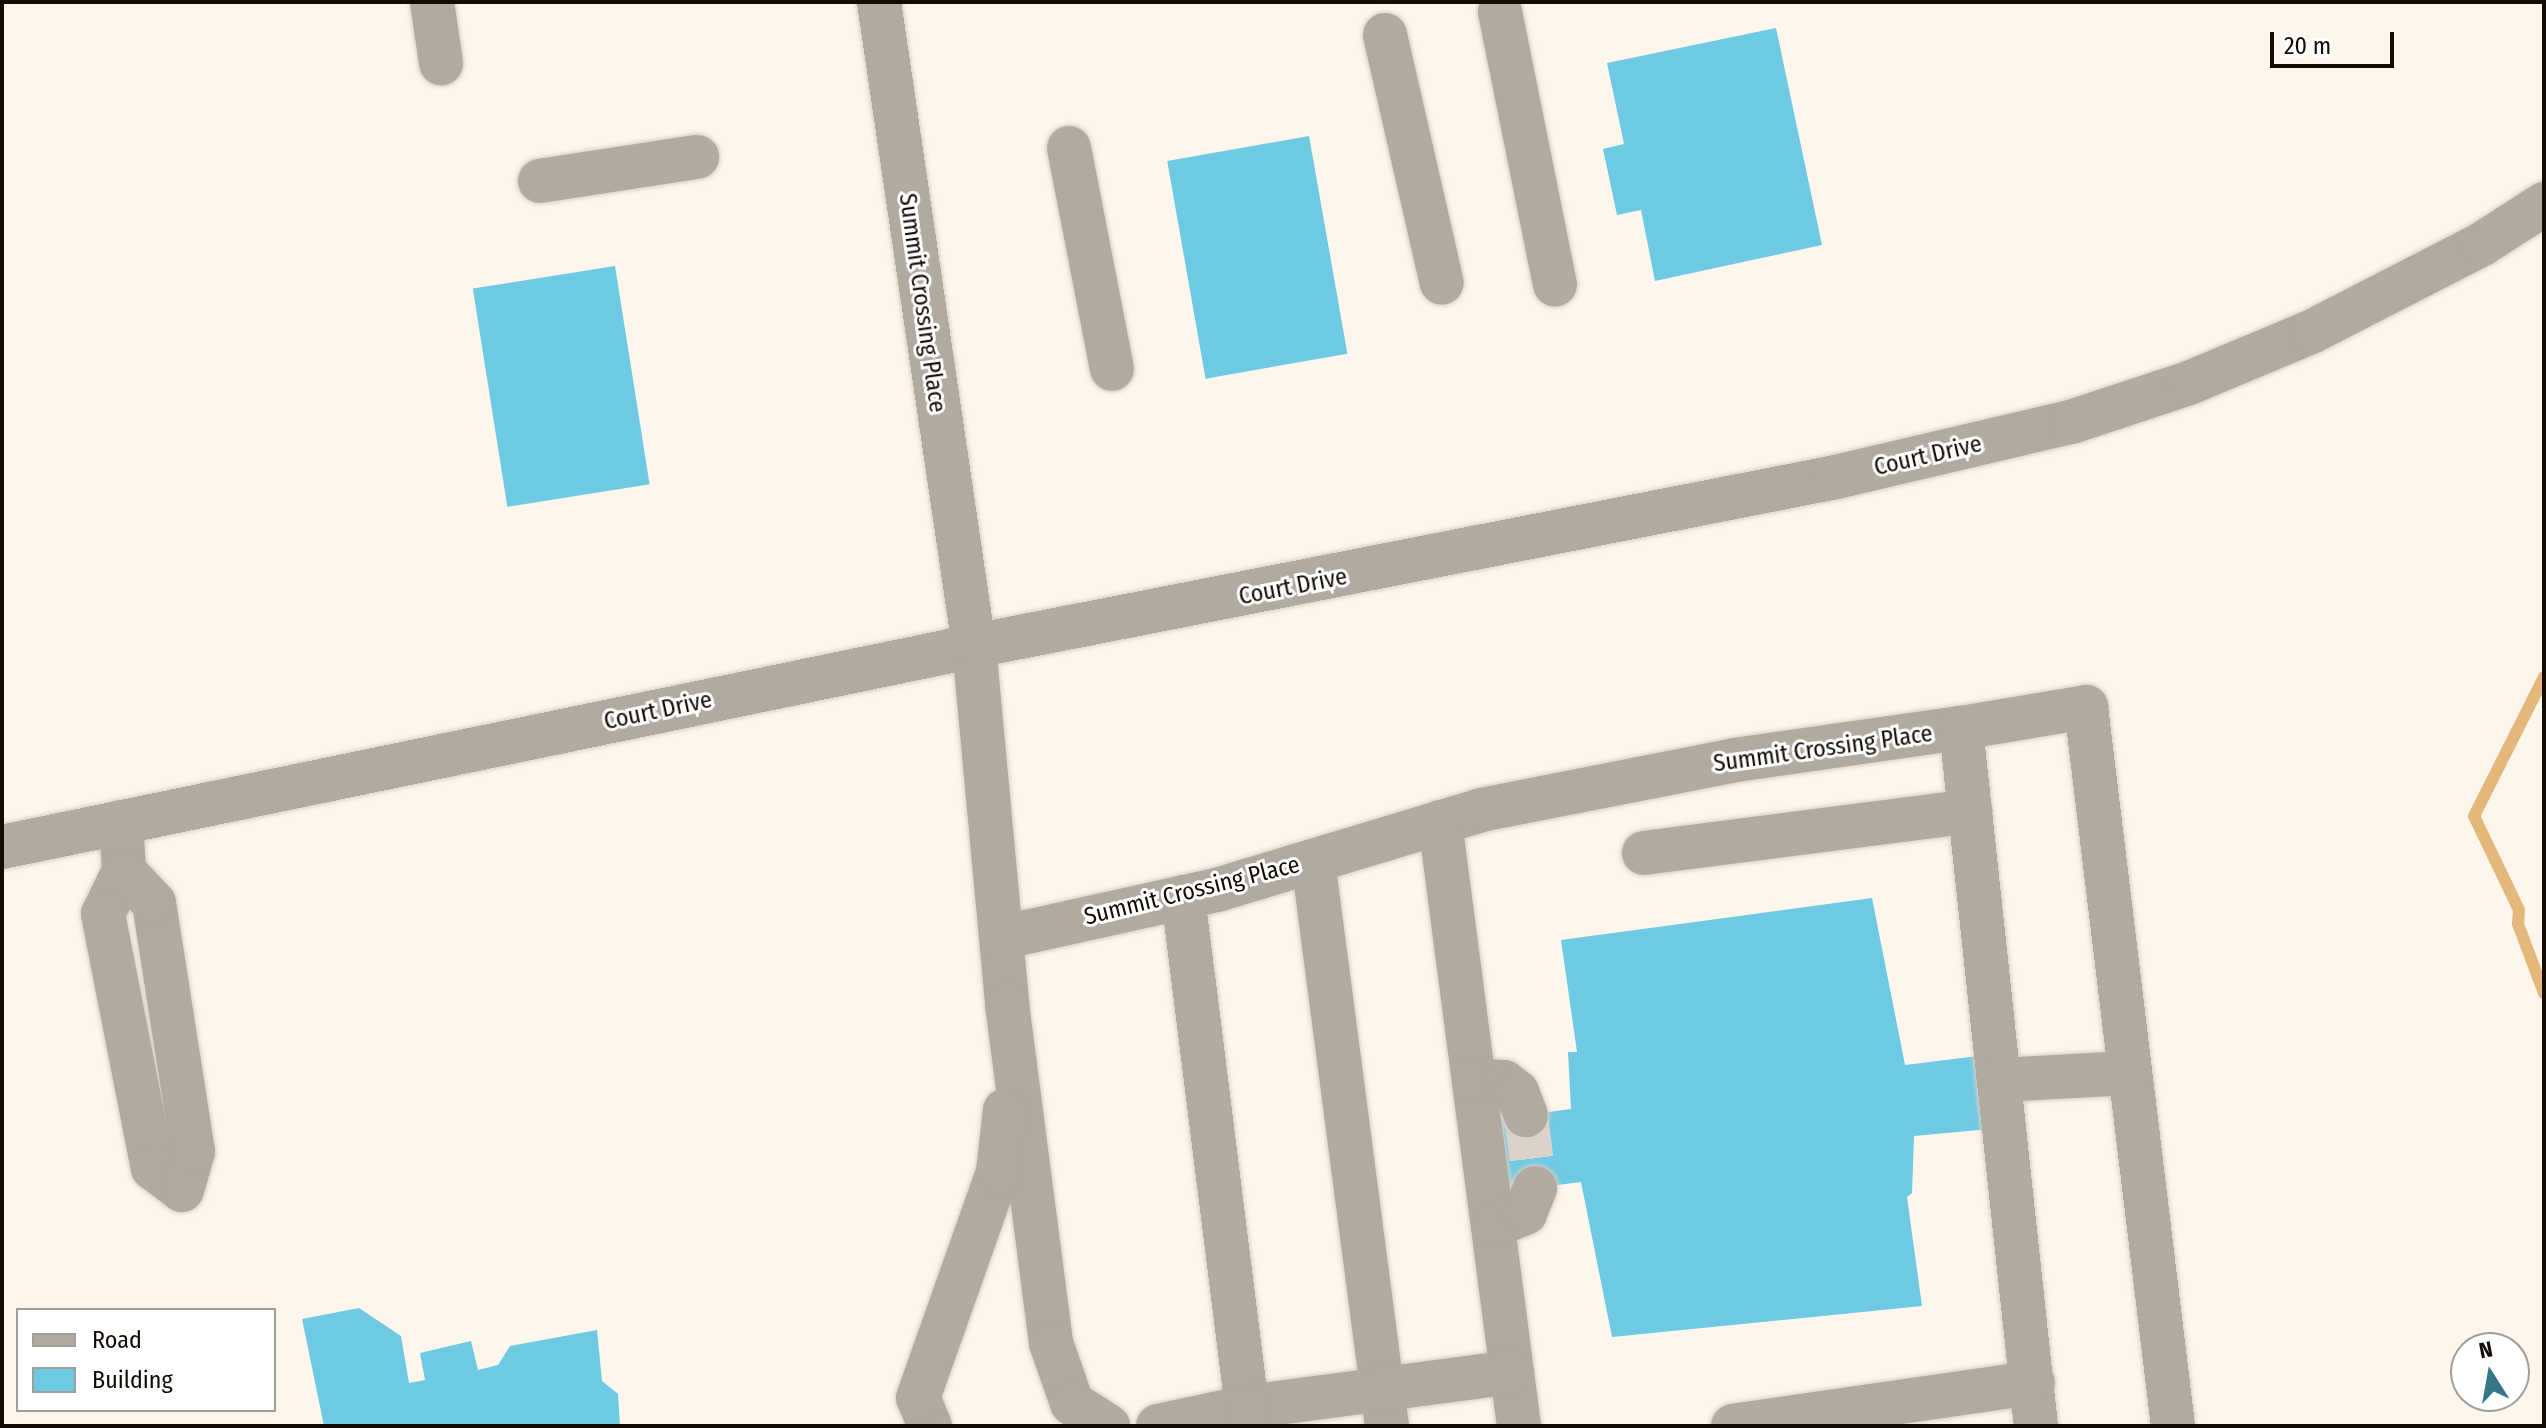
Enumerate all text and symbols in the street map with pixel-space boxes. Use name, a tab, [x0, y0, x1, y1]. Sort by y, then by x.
scale bar	[2274, 16, 2398, 66]
text: 20 m	[2284, 32, 2331, 60]
street label: Summit Crossing Place	[892, 192, 952, 414]
street label: Court Drive	[1871, 430, 1985, 482]
street label: Court Drive	[1236, 562, 1350, 612]
street label: Court Drive	[601, 686, 715, 736]
street label: Summit Crossing Place	[1712, 719, 1934, 779]
street label: Summit Crossing Place	[1081, 850, 1303, 932]
legend	[16, 1308, 276, 1412]
text: Road	[92, 1326, 142, 1354]
north arrow	[2450, 1332, 2530, 1412]
text: N	[2477, 1335, 2495, 1364]
text: Building	[92, 1366, 173, 1394]

